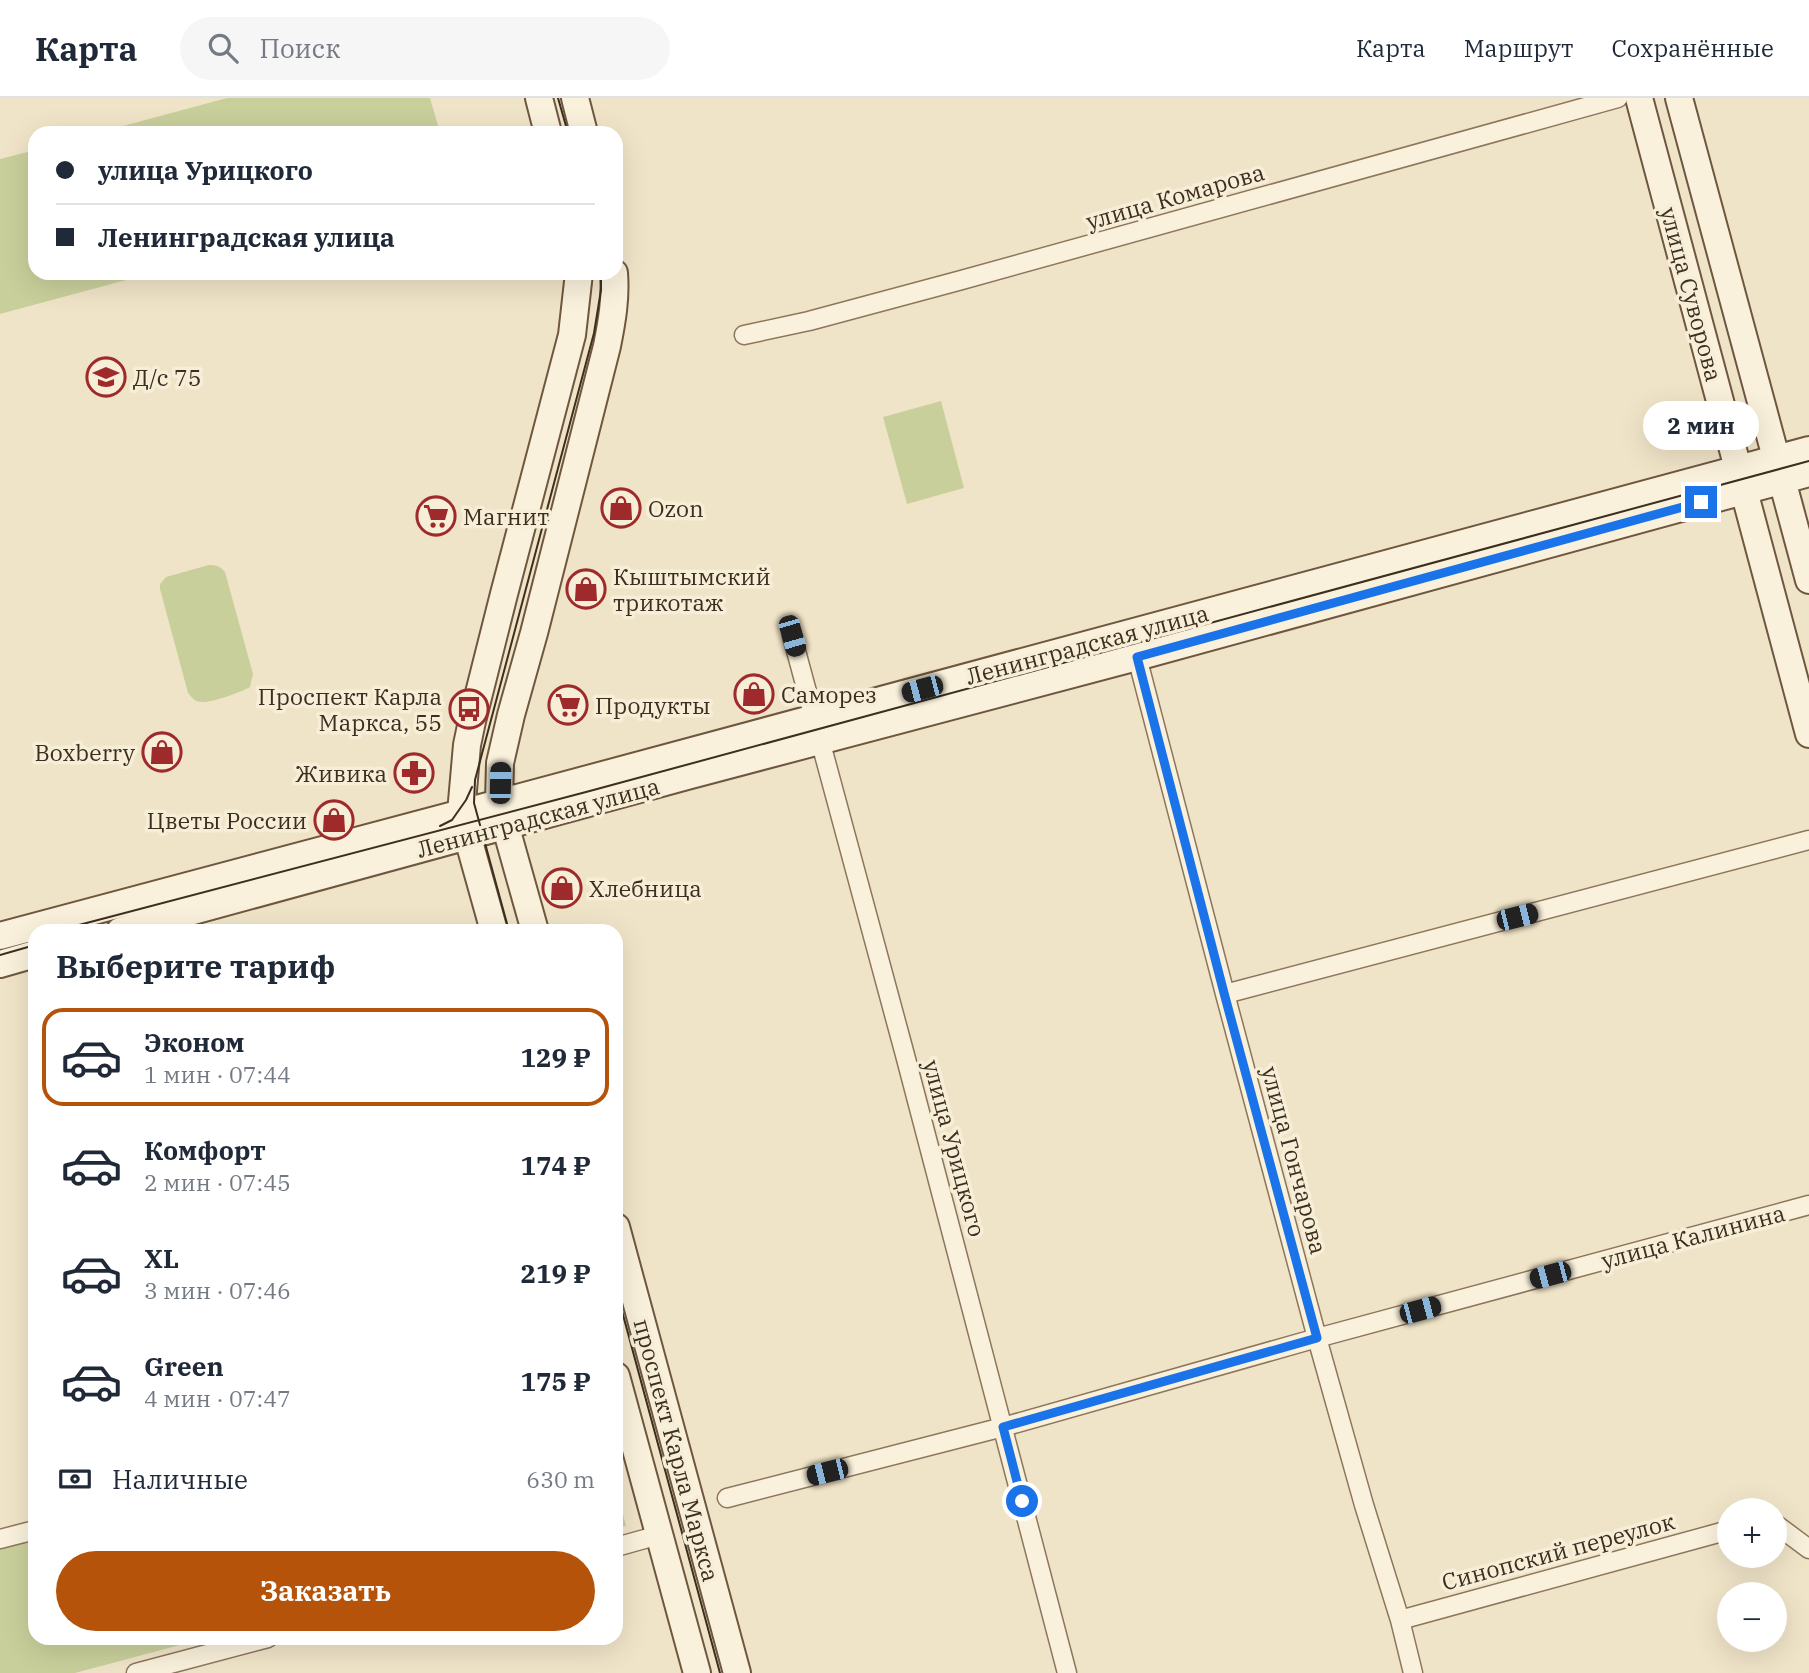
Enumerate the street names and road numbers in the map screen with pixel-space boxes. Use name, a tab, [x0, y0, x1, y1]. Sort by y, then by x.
street label: улица Комарова	[1082, 156, 1268, 236]
street label: улица Суворова	[1654, 203, 1730, 385]
street label: Ленинградская улица	[962, 597, 1212, 691]
street label: Ленинградская улица	[413, 770, 663, 864]
street label: улица Урицкого	[917, 1056, 993, 1240]
street label: улица Гончарова	[1256, 1063, 1334, 1257]
street label: улица Калинина	[1598, 1197, 1788, 1275]
street label: проспект Карла Маркса	[627, 1315, 727, 1585]
street label: Синопский переулок	[1438, 1505, 1678, 1597]

